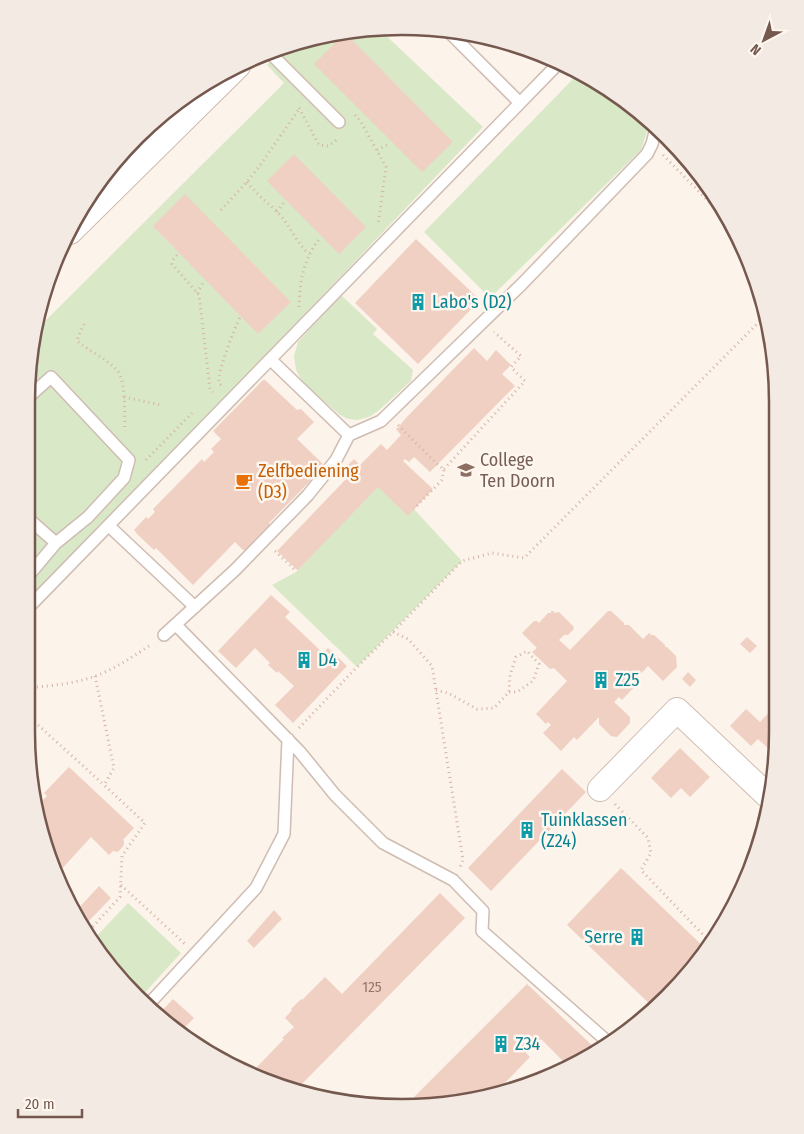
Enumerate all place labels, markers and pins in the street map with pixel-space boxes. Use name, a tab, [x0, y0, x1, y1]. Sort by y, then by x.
place label: Labo's (D2)	[432, 291, 511, 313]
building icon: Labo's (D2)	[408, 292, 428, 312]
place label: College Ten Doorn	[480, 449, 555, 492]
place label: Zelfbediening (D3)	[258, 460, 359, 503]
school or university icon: College Ten Doorn	[456, 460, 476, 480]
cafe icon: Zelfbediening (D3)	[234, 471, 254, 491]
place label: D4	[318, 649, 337, 671]
building icon: D4	[294, 650, 314, 670]
place label: Z25	[615, 669, 640, 691]
building icon: Z25	[591, 670, 611, 690]
place label: Tuinklassen (Z24)	[541, 809, 627, 852]
building icon: Tuinklassen (Z24)	[517, 820, 537, 840]
place label: Serre	[584, 926, 623, 948]
building icon: Serre	[627, 927, 647, 947]
place label: Z34	[515, 1033, 541, 1055]
building icon: Z34	[491, 1034, 511, 1054]

